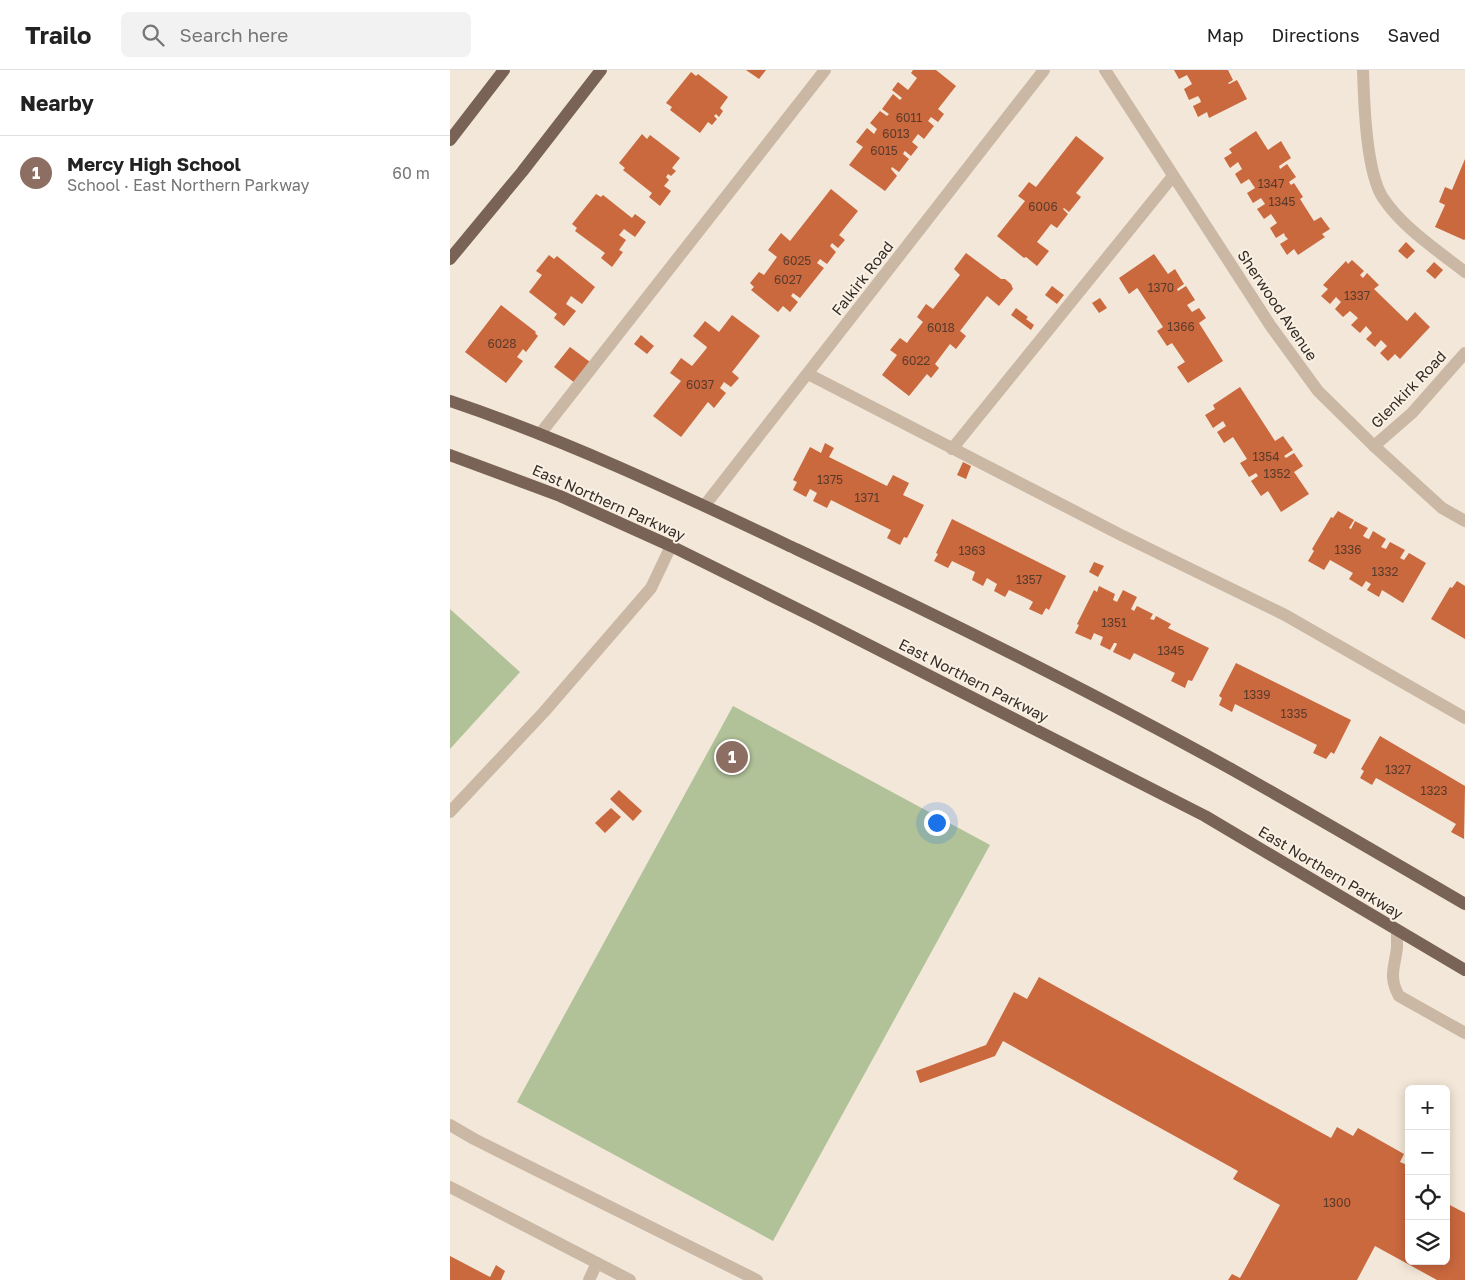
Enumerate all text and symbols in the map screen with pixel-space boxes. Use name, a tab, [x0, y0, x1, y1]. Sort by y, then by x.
search box	[121, 12, 471, 57]
text: Trailo	[25, 20, 91, 49]
icon: search	[139, 21, 167, 49]
text: Search here	[179, 23, 288, 46]
text: Map	[1207, 24, 1243, 46]
text: Directions	[1271, 24, 1359, 46]
text: Saved	[1387, 24, 1440, 46]
text: Nearby	[20, 90, 94, 116]
house number: 6011	[896, 110, 922, 125]
house number: 6013	[882, 126, 910, 141]
house number: 6015	[870, 143, 898, 158]
text: Mercy High School	[67, 152, 241, 175]
text: 1	[32, 163, 40, 183]
text: 60 m	[392, 163, 430, 183]
text: School · East Northern Parkway	[67, 175, 309, 195]
house number: 1347	[1258, 176, 1284, 191]
house number: 1345	[1268, 194, 1296, 209]
house number: 6006	[1028, 199, 1058, 214]
street label: Falkirk Road	[827, 237, 897, 319]
street label: Sherwood Avenue	[1234, 246, 1322, 364]
house number: 6025	[783, 253, 811, 268]
house number: 6027	[774, 272, 802, 287]
house number: 1370	[1148, 280, 1174, 295]
house number: 1337	[1344, 288, 1370, 303]
house number: 1366	[1167, 319, 1195, 334]
house number: 6018	[927, 320, 955, 335]
house number: 6028	[488, 336, 516, 351]
street label: Glenkirk Road	[1367, 347, 1449, 431]
house number: 6022	[902, 353, 930, 368]
house number: 6037	[686, 377, 714, 392]
house number: 1354	[1252, 449, 1280, 464]
street label: East Northern Parkway	[530, 460, 689, 544]
house number: 1352	[1264, 466, 1290, 481]
house number: 1375	[817, 472, 843, 487]
house number: 1371	[854, 490, 880, 505]
house number: 1336	[1334, 542, 1362, 557]
house number: 1363	[958, 543, 986, 558]
house number: 1332	[1372, 564, 1398, 579]
house number: 1357	[1016, 572, 1042, 587]
house number: 1351	[1101, 615, 1127, 630]
street label: East Northern Parkway	[896, 634, 1052, 726]
house number: 1345	[1157, 643, 1185, 658]
house number: 1339	[1243, 687, 1271, 702]
house number: 1335	[1281, 706, 1307, 721]
pin: 1	[716, 738, 748, 776]
house number: 1327	[1385, 762, 1411, 777]
house number: 1323	[1421, 783, 1447, 798]
your location	[924, 810, 950, 836]
street label: East Northern Parkway	[1255, 822, 1407, 923]
map controls	[1405, 1085, 1450, 1265]
button: +	[1405, 1085, 1450, 1130]
button: −	[1405, 1130, 1450, 1175]
button: locate	[1405, 1175, 1450, 1220]
house number: 1300	[1323, 1195, 1351, 1210]
button: layers	[1405, 1220, 1450, 1265]

